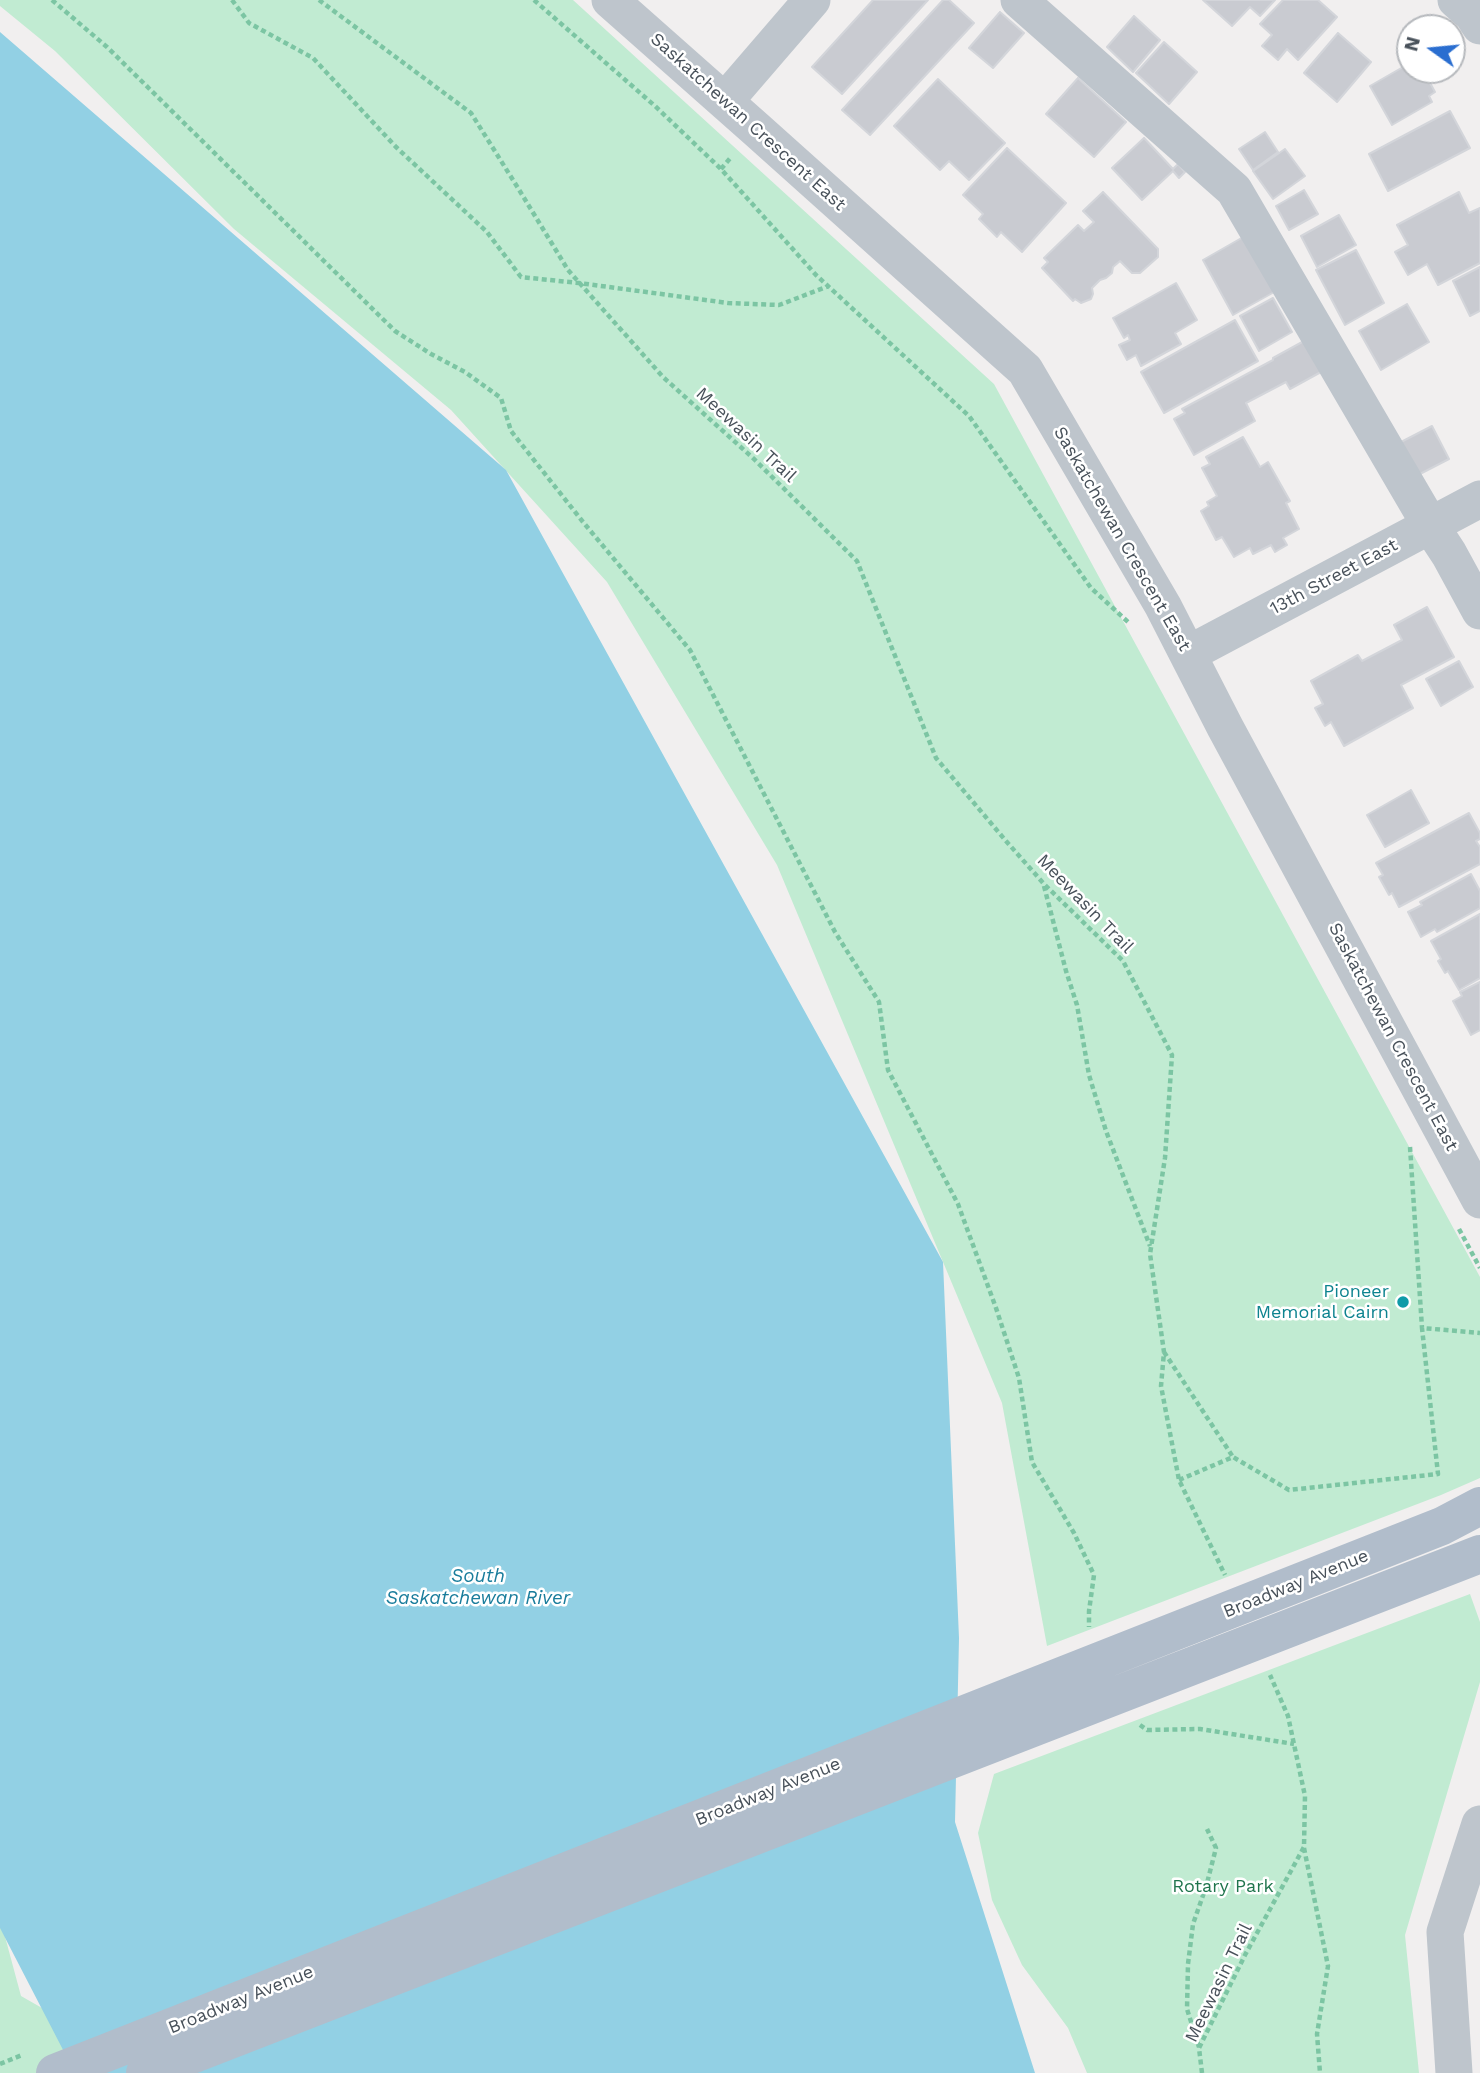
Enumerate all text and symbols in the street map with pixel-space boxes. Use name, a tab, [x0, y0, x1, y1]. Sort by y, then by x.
north arrow	[1396, 14, 1466, 84]
street label: Saskatchewan Crescent East	[646, 29, 850, 215]
text: N	[1399, 34, 1425, 54]
street label: Meewasin Trail	[691, 383, 801, 487]
street label: Saskatchewan Crescent East	[1049, 423, 1195, 655]
street label: 13th Street East	[1267, 534, 1401, 620]
street label: Meewasin Trail	[1032, 850, 1138, 958]
street label: Saskatchewan Crescent East	[1324, 919, 1462, 1155]
place label: Pioneer Memorial Cairn	[1256, 1281, 1389, 1324]
marker: Pioneer Memorial Cairn	[1395, 1294, 1411, 1310]
street label: Broadway Avenue	[1220, 1545, 1372, 1623]
water label: South Saskatchewan River	[386, 1565, 570, 1609]
street label: Broadway Avenue	[692, 1753, 844, 1831]
park label: Rotary Park	[1172, 1876, 1274, 1898]
street label: Meewasin Trail	[1181, 1920, 1257, 2046]
street label: Broadway Avenue	[165, 1961, 317, 2039]

